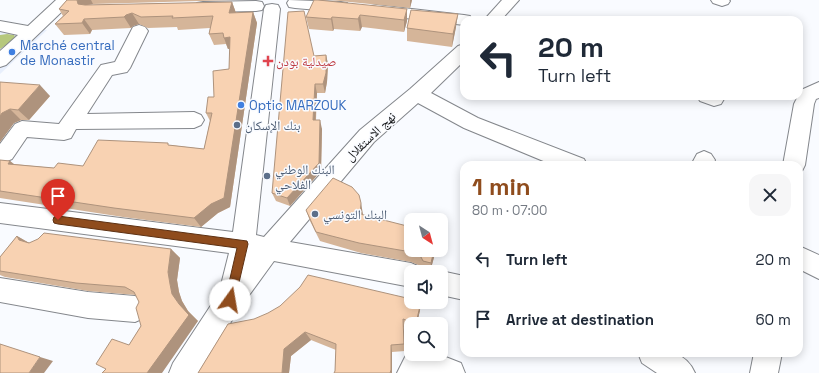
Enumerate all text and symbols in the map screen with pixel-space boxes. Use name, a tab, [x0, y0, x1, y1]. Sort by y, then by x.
text: 20 m	[538, 29, 604, 65]
icon: left	[472, 32, 524, 84]
place label: Marché central de Monastir	[20, 37, 115, 69]
marker: Marché central de Monastir	[7, 47, 17, 57]
place label: صيدلية بودن	[276, 53, 336, 70]
marker: صيدلية بودن	[263, 56, 273, 66]
text: Turn left	[538, 64, 611, 87]
place label: Optic MARZOUK	[249, 97, 346, 114]
marker: Optic MARZOUK	[236, 100, 246, 110]
street label: نهج الاستقلال	[341, 108, 400, 166]
place label: بنك الإسكان	[245, 117, 301, 134]
marker: بنك الإسكان	[232, 120, 242, 130]
place label: البنك الوطني الفلاحي	[275, 161, 335, 195]
marker: البنك الوطني الفلاحي	[262, 171, 272, 181]
text: 1 min	[472, 171, 531, 202]
button: close	[749, 174, 791, 216]
pin	[41, 179, 75, 220]
icon: arrive	[47, 185, 69, 207]
text: 80 m · 07:00	[472, 202, 547, 219]
place label: البنك التونسي	[323, 206, 387, 225]
marker: البنك التونسي	[310, 209, 320, 219]
north arrow	[404, 213, 448, 257]
map controls	[404, 213, 448, 361]
icon: left	[472, 248, 494, 270]
text: Turn left	[506, 250, 568, 269]
text: 20 m	[756, 250, 791, 269]
button: sound	[404, 265, 448, 309]
position arrow	[209, 279, 251, 321]
icon: arrive	[472, 308, 494, 330]
text: Arrive at destination	[506, 310, 654, 329]
text: 60 m	[755, 310, 791, 329]
button: search	[404, 317, 448, 361]

